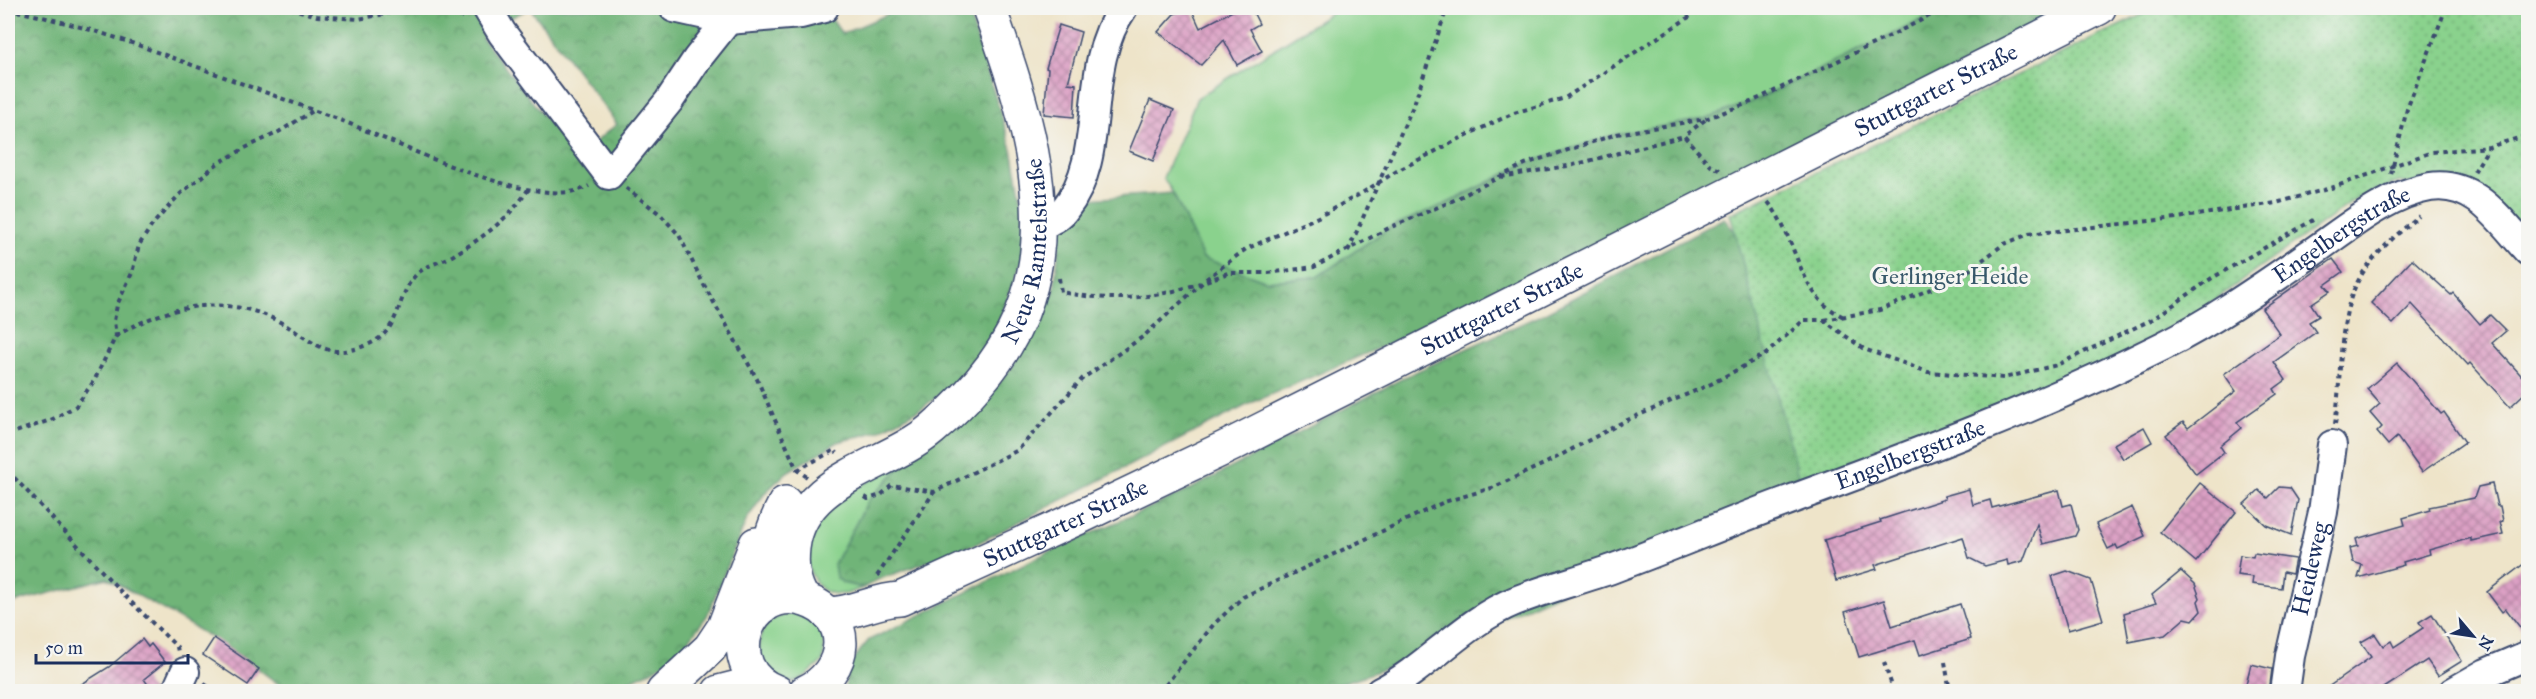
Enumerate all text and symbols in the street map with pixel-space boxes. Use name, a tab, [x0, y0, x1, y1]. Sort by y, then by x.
street label: Stuttgarter Straße	[1849, 36, 2023, 144]
street label: Neue Ramtelstraße	[995, 156, 1054, 349]
street label: Engelbergstraße	[2267, 179, 2414, 290]
street label: Stuttgarter Straße	[1415, 255, 1588, 362]
park label: Gerlinger Heide	[1872, 261, 2028, 291]
street label: Engelbergstraße	[1831, 412, 1990, 497]
street label: Stuttgarter Straße	[978, 472, 1153, 574]
street label: Heideweg	[2285, 518, 2336, 619]
north arrow	[2443, 606, 2503, 666]
scale bar	[36, 627, 188, 665]
text: N	[2474, 632, 2497, 654]
text: 50 m	[45, 637, 83, 659]

